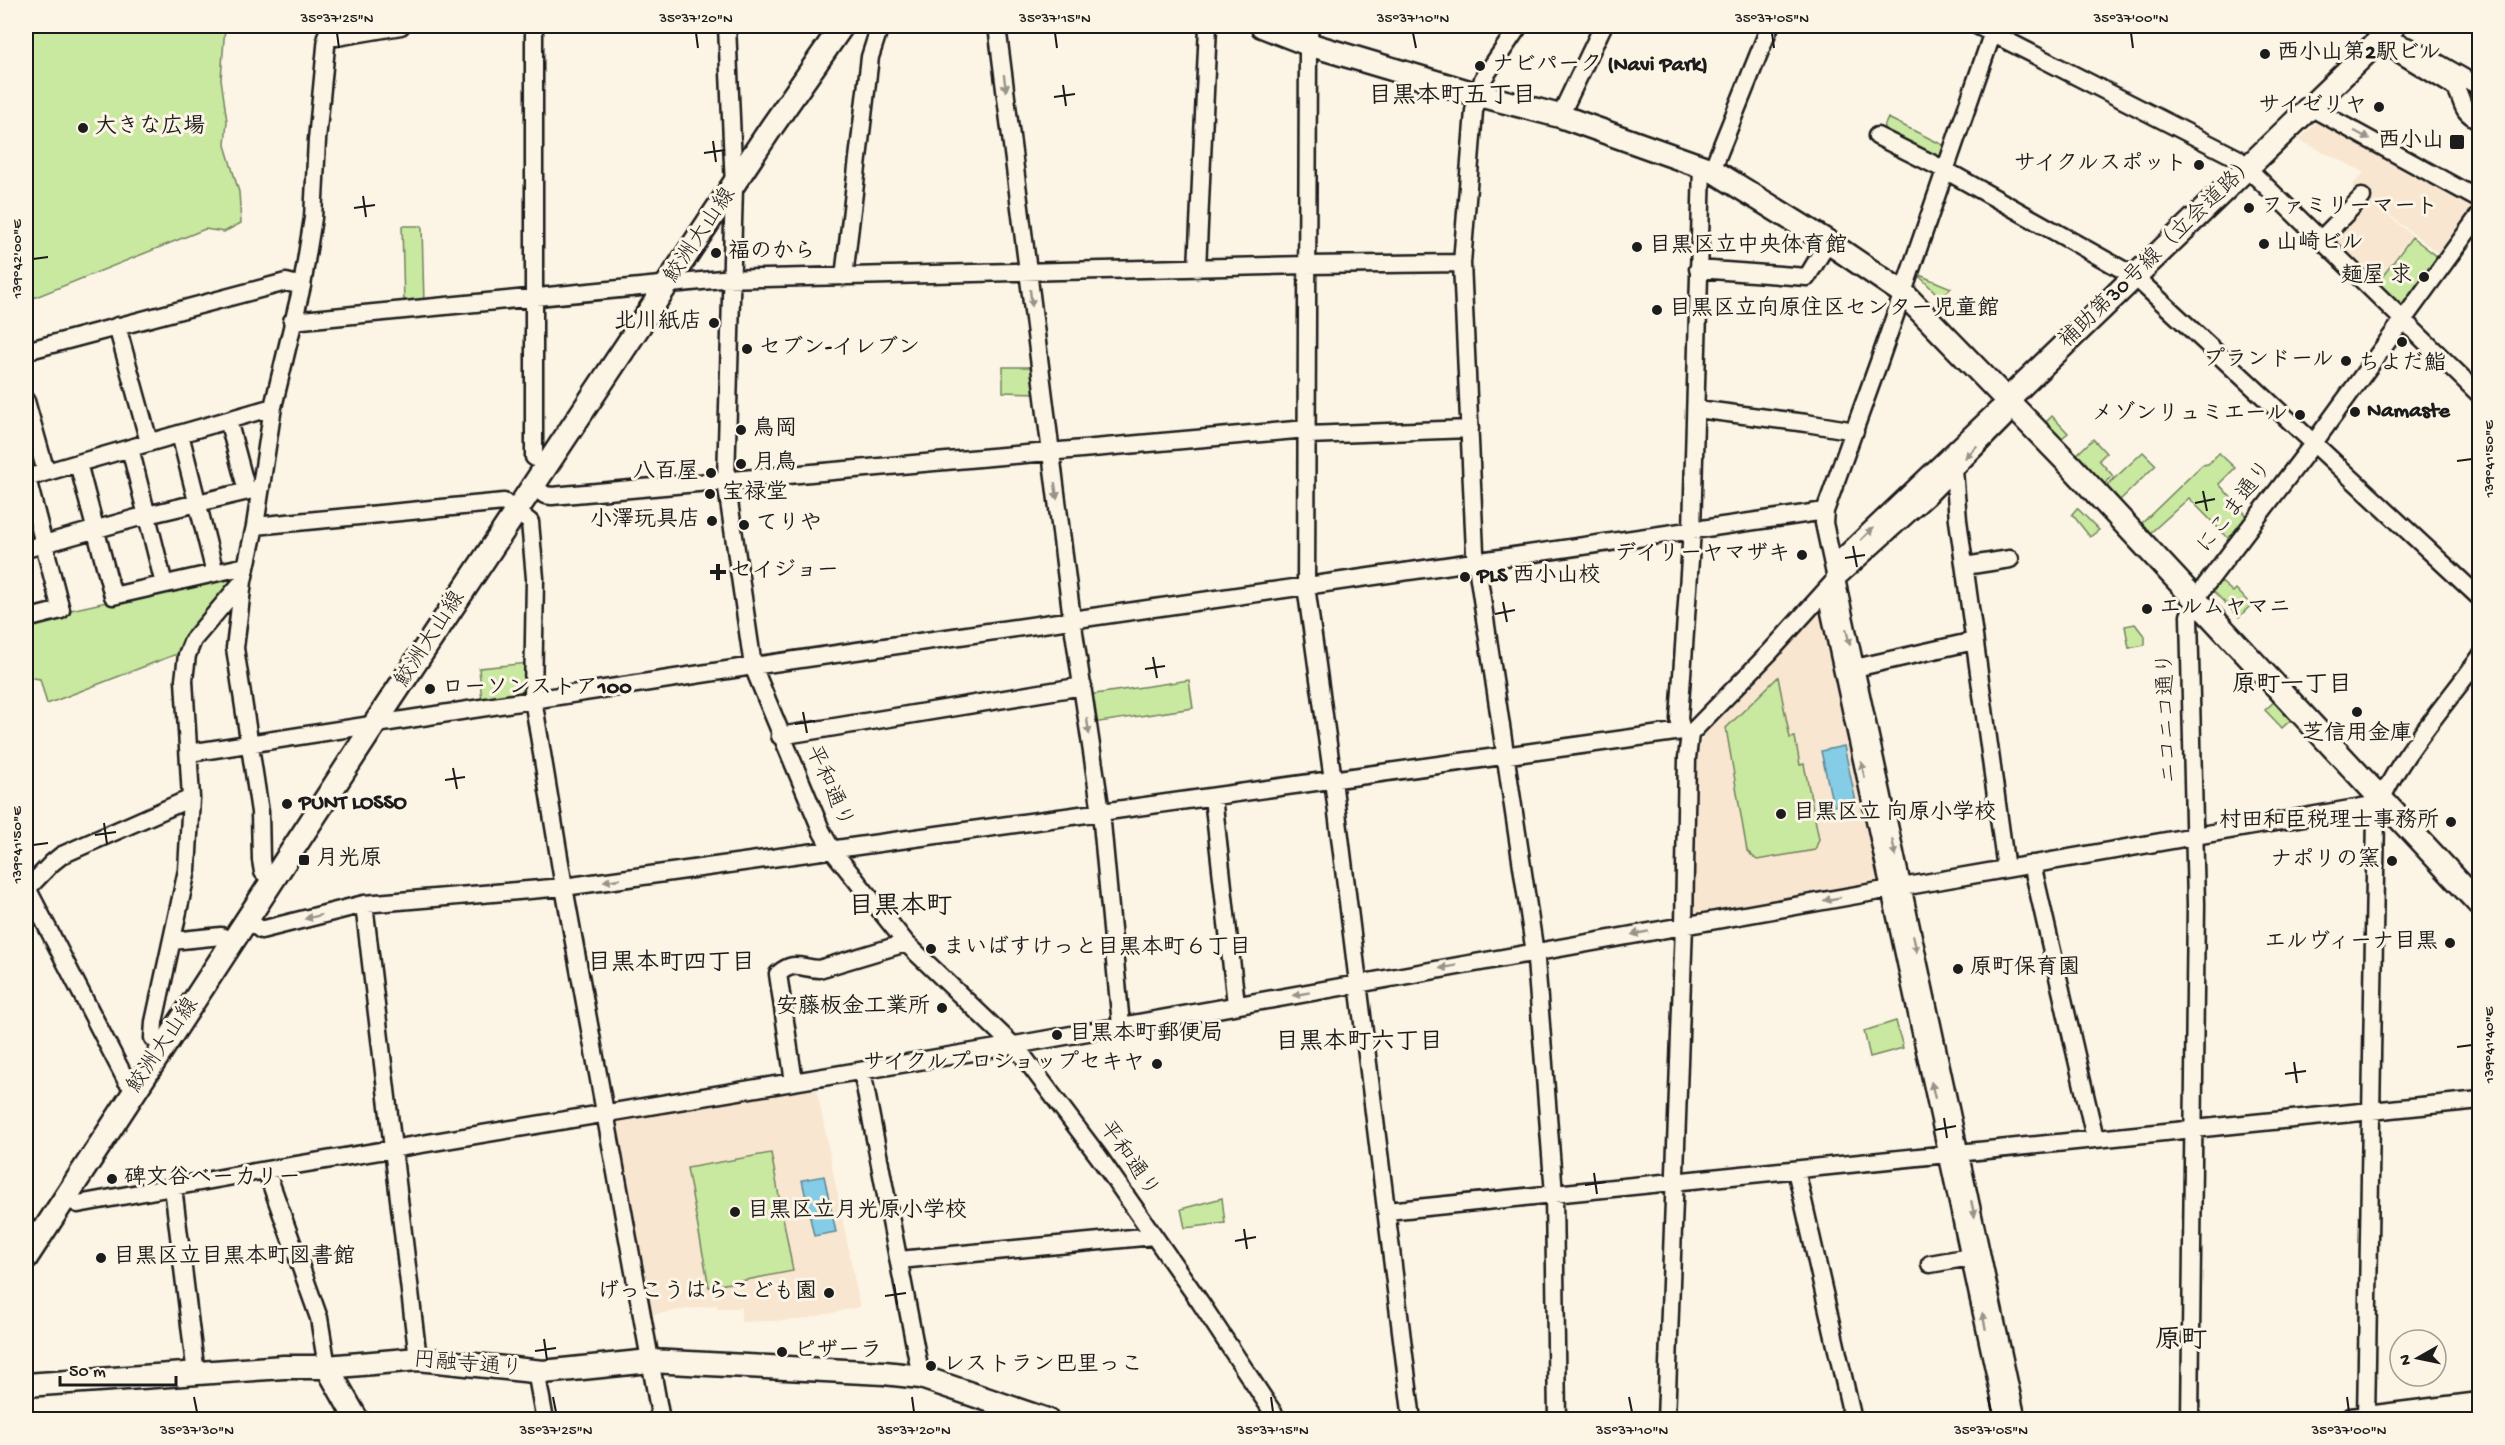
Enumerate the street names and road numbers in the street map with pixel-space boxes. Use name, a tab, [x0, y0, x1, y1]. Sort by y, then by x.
street label: 補助第30号線（立会道路）	[2054, 151, 2264, 355]
street label: 鮫洲大山線	[659, 183, 743, 289]
street label: にこま通り	[2193, 456, 2279, 560]
street label: 鮫洲大山線	[389, 586, 472, 693]
street label: ニコニコ通り	[2154, 652, 2184, 784]
street label: 平和通り	[798, 741, 859, 832]
street label: 鮫洲大山線	[122, 993, 206, 1099]
street label: 平和通り	[1092, 1116, 1165, 1204]
street label: 円融寺通り	[412, 1347, 524, 1384]

